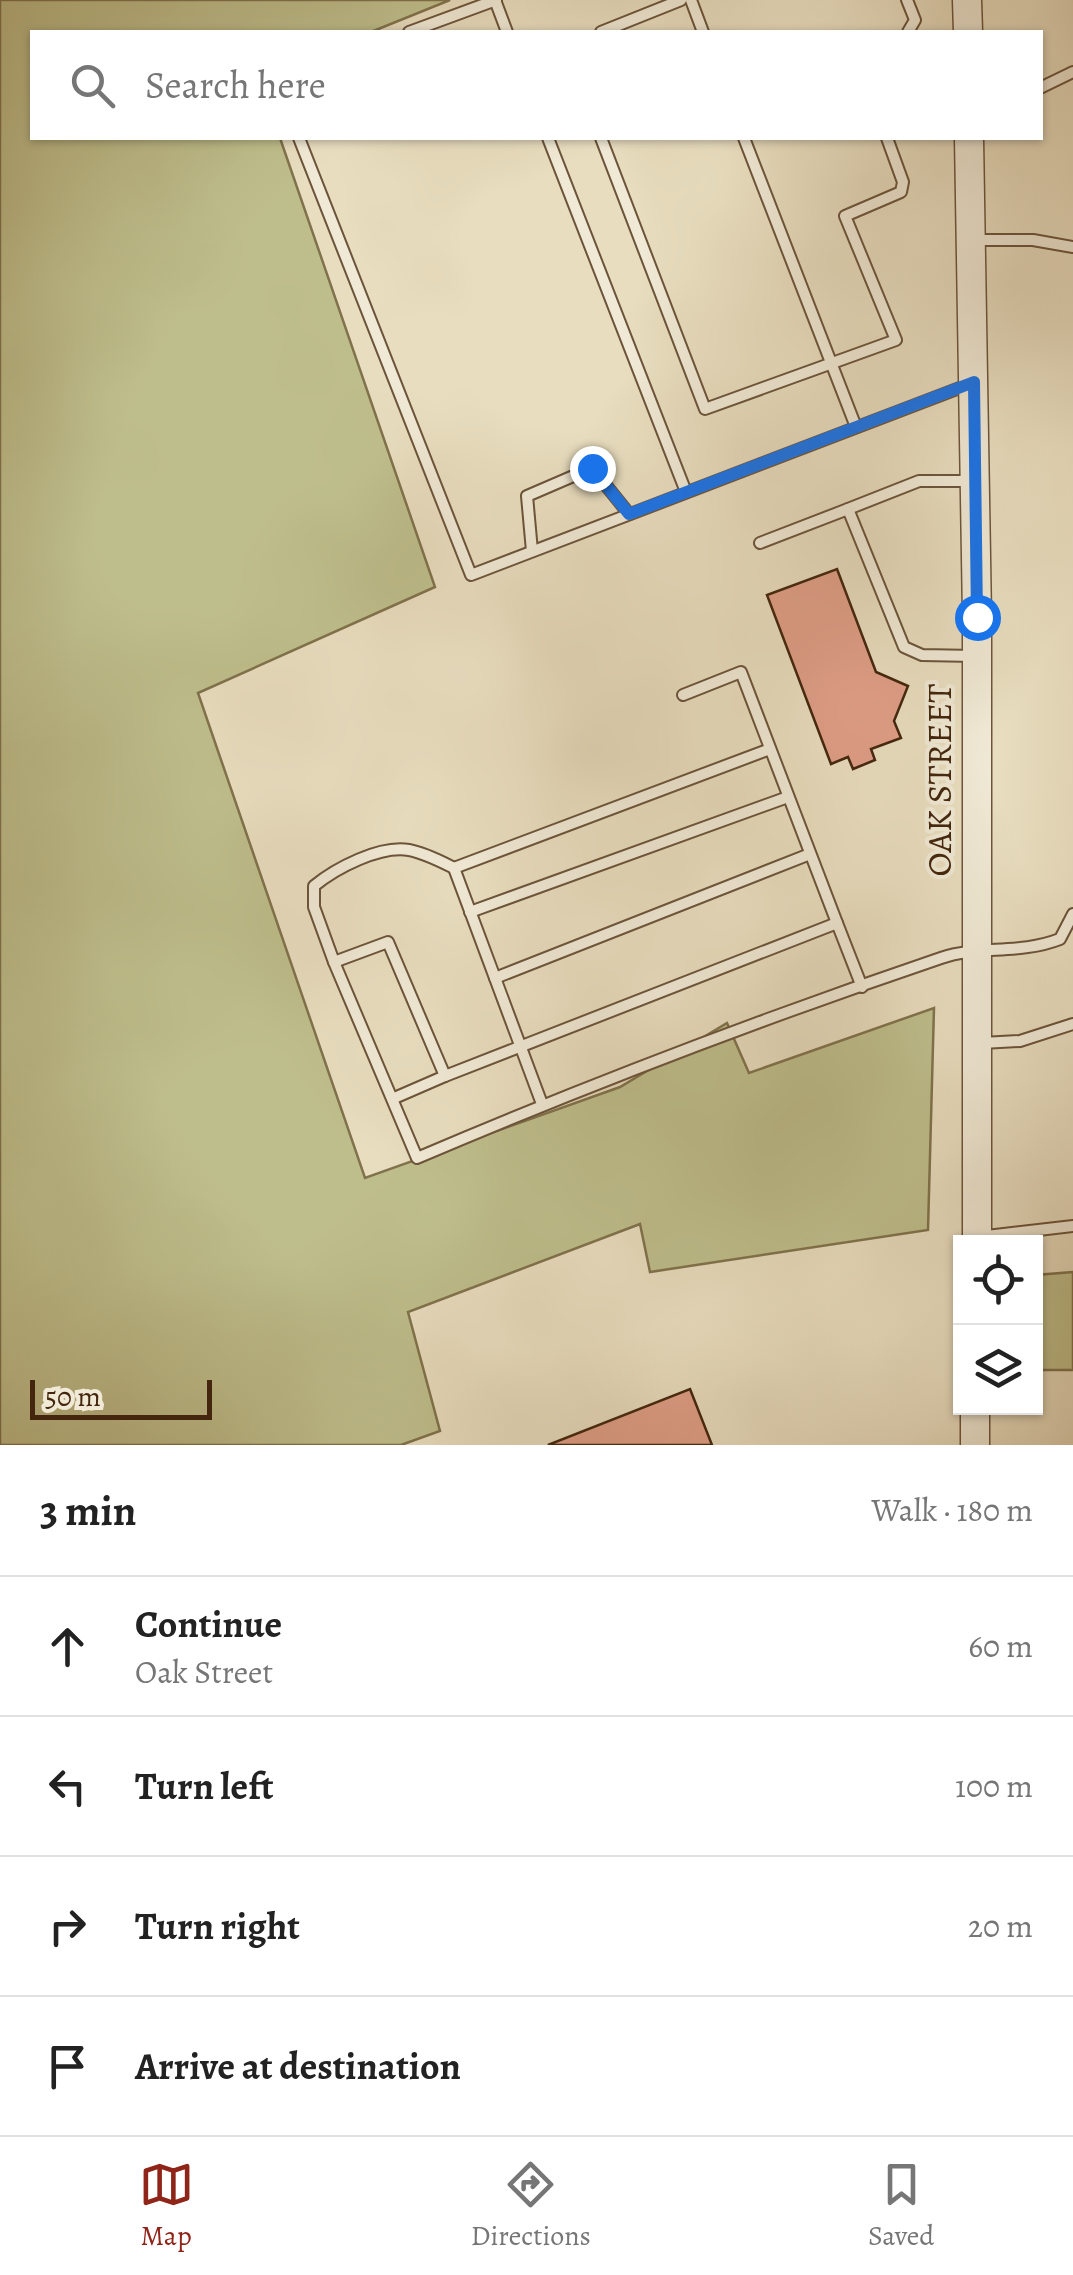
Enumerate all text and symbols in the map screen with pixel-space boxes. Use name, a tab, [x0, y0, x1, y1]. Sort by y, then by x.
search box	[30, 30, 1043, 140]
icon: search	[65, 58, 120, 113]
text: Search here	[145, 59, 326, 111]
route end	[570, 446, 616, 492]
route start	[955, 595, 1001, 641]
street label: OAK STREET	[915, 684, 963, 876]
map controls	[953, 1235, 1043, 1415]
button: locate	[953, 1235, 1043, 1325]
button: layers	[953, 1325, 1043, 1415]
scale bar	[30, 1375, 212, 1420]
text: 50 m	[45, 1378, 101, 1416]
text: 3 min	[40, 1482, 136, 1539]
text: Walk · 180 m	[872, 1488, 1033, 1532]
text: Continue	[135, 1598, 282, 1650]
icon: ahead	[40, 1619, 95, 1674]
text: 60 m	[968, 1624, 1033, 1668]
text: Oak Street	[135, 1650, 273, 1694]
icon: left	[40, 1759, 95, 1814]
text: Turn left	[135, 1760, 274, 1812]
text: 100 m	[955, 1764, 1033, 1808]
icon: right	[40, 1899, 95, 1954]
text: Turn right	[135, 1900, 300, 1952]
text: 20 m	[968, 1904, 1033, 1948]
icon: arrive	[40, 2039, 95, 2094]
text: Arrive at destination	[135, 2040, 461, 2092]
tab: Map	[139, 2157, 194, 2255]
tab: Directions	[471, 2157, 591, 2255]
tab: Saved	[868, 2157, 934, 2255]

